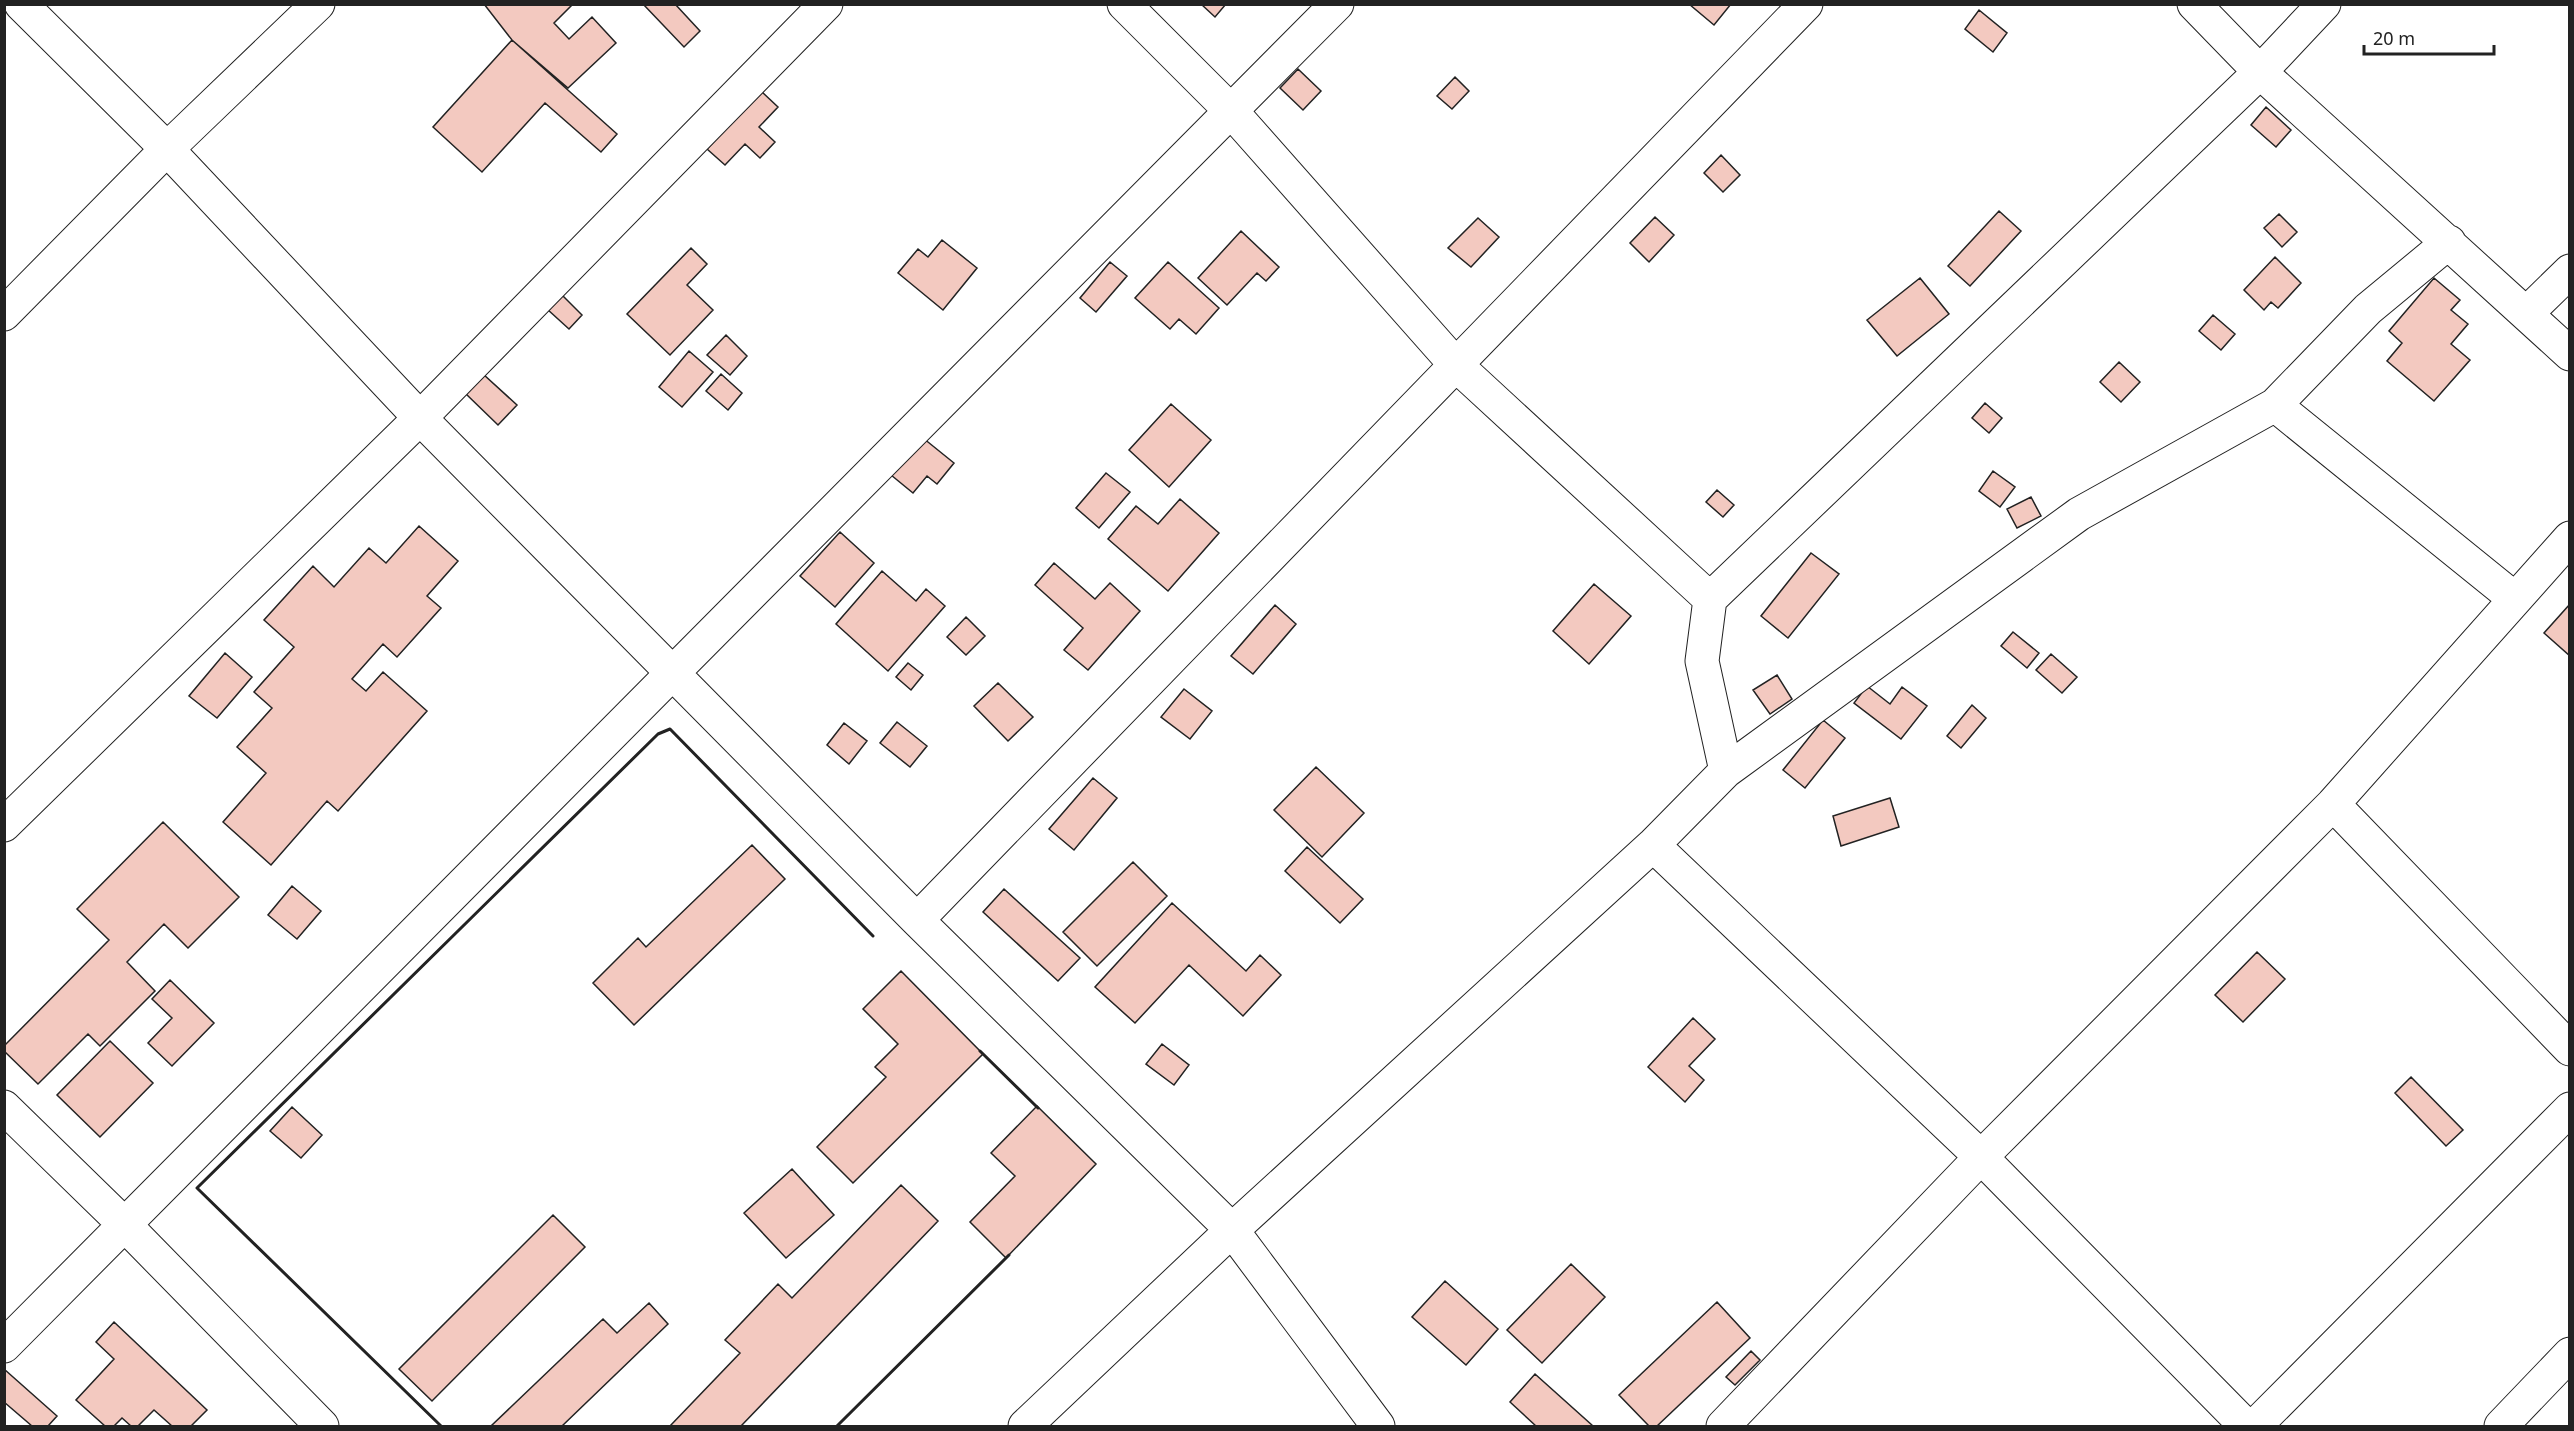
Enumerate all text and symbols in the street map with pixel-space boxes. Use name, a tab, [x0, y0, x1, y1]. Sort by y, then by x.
scale bar	[2364, 18, 2494, 56]
text: 20 m	[2373, 26, 2415, 50]

